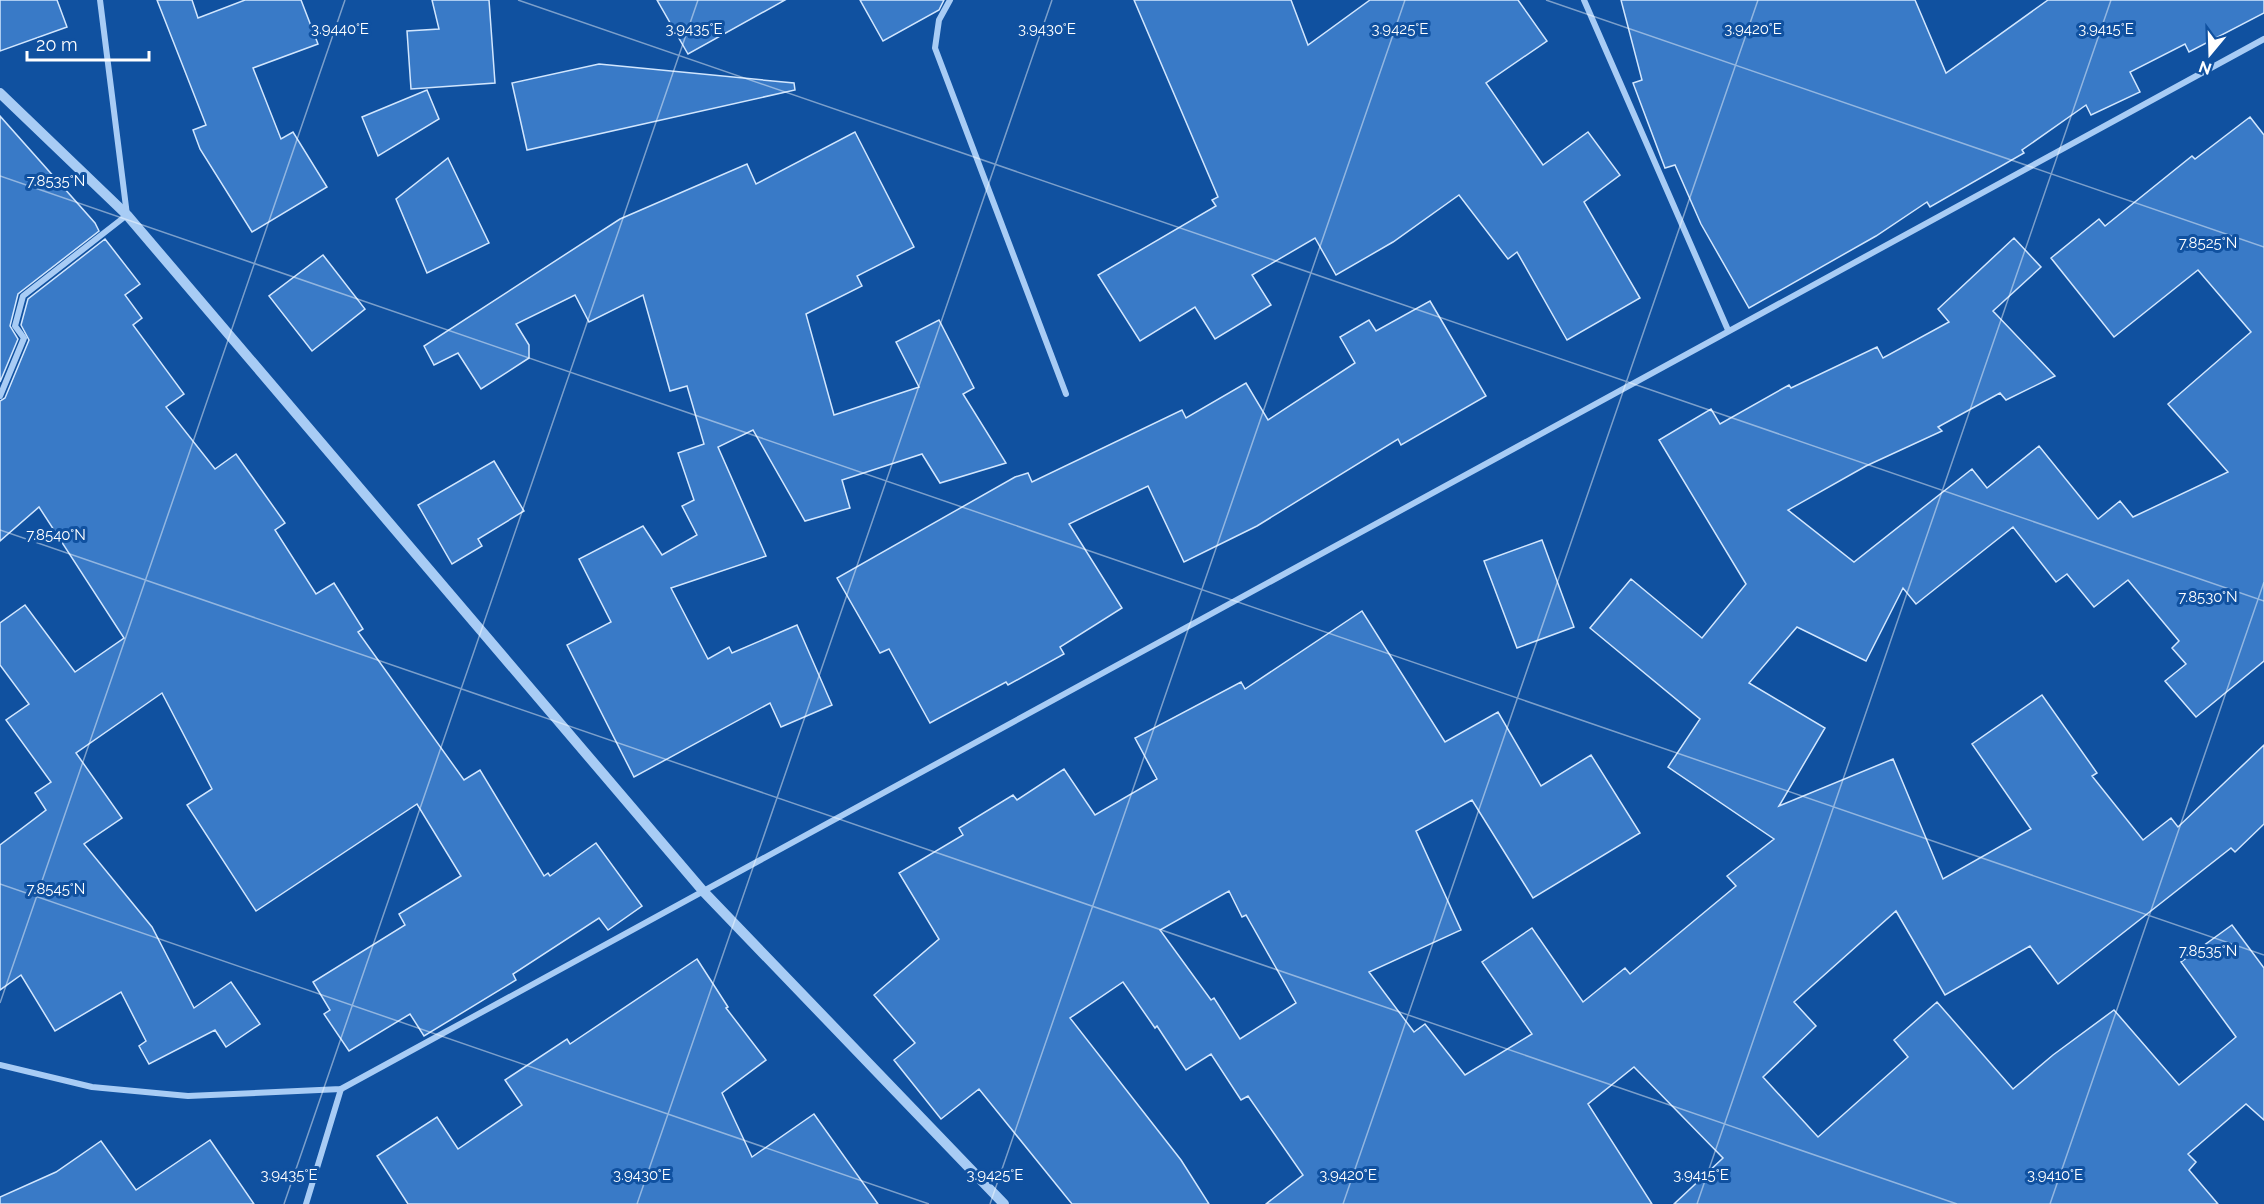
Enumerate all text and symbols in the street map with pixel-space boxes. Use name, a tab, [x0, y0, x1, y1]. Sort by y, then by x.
text: 3.9440°E	[311, 20, 369, 38]
text: 3.9435°E	[665, 20, 723, 38]
text: 3.9430°E	[1018, 20, 1076, 38]
text: 3.9425°E	[1372, 20, 1428, 38]
text: 3.9420°E	[1724, 20, 1782, 38]
text: 3.9415°E	[2078, 20, 2134, 38]
scale bar	[27, 24, 148, 62]
north arrow	[2180, 24, 2240, 84]
text: 20 m	[36, 34, 78, 55]
text: N	[2196, 57, 2214, 79]
text: 7.8535°N	[27, 172, 85, 190]
text: 7.8525°N	[2179, 234, 2237, 252]
text: 7.8540°N	[26, 526, 86, 544]
text: 7.8530°N	[2178, 588, 2238, 606]
text: 7.8545°N	[27, 880, 85, 898]
text: 7.8535°N	[2179, 942, 2237, 960]
text: 3.9435°E	[260, 1166, 318, 1184]
text: 3.9430°E	[613, 1166, 671, 1184]
text: 3.9425°E	[967, 1166, 1023, 1184]
text: 3.9420°E	[1319, 1166, 1377, 1184]
text: 3.9415°E	[1673, 1166, 1729, 1184]
text: 3.9410°E	[2027, 1166, 2083, 1184]

